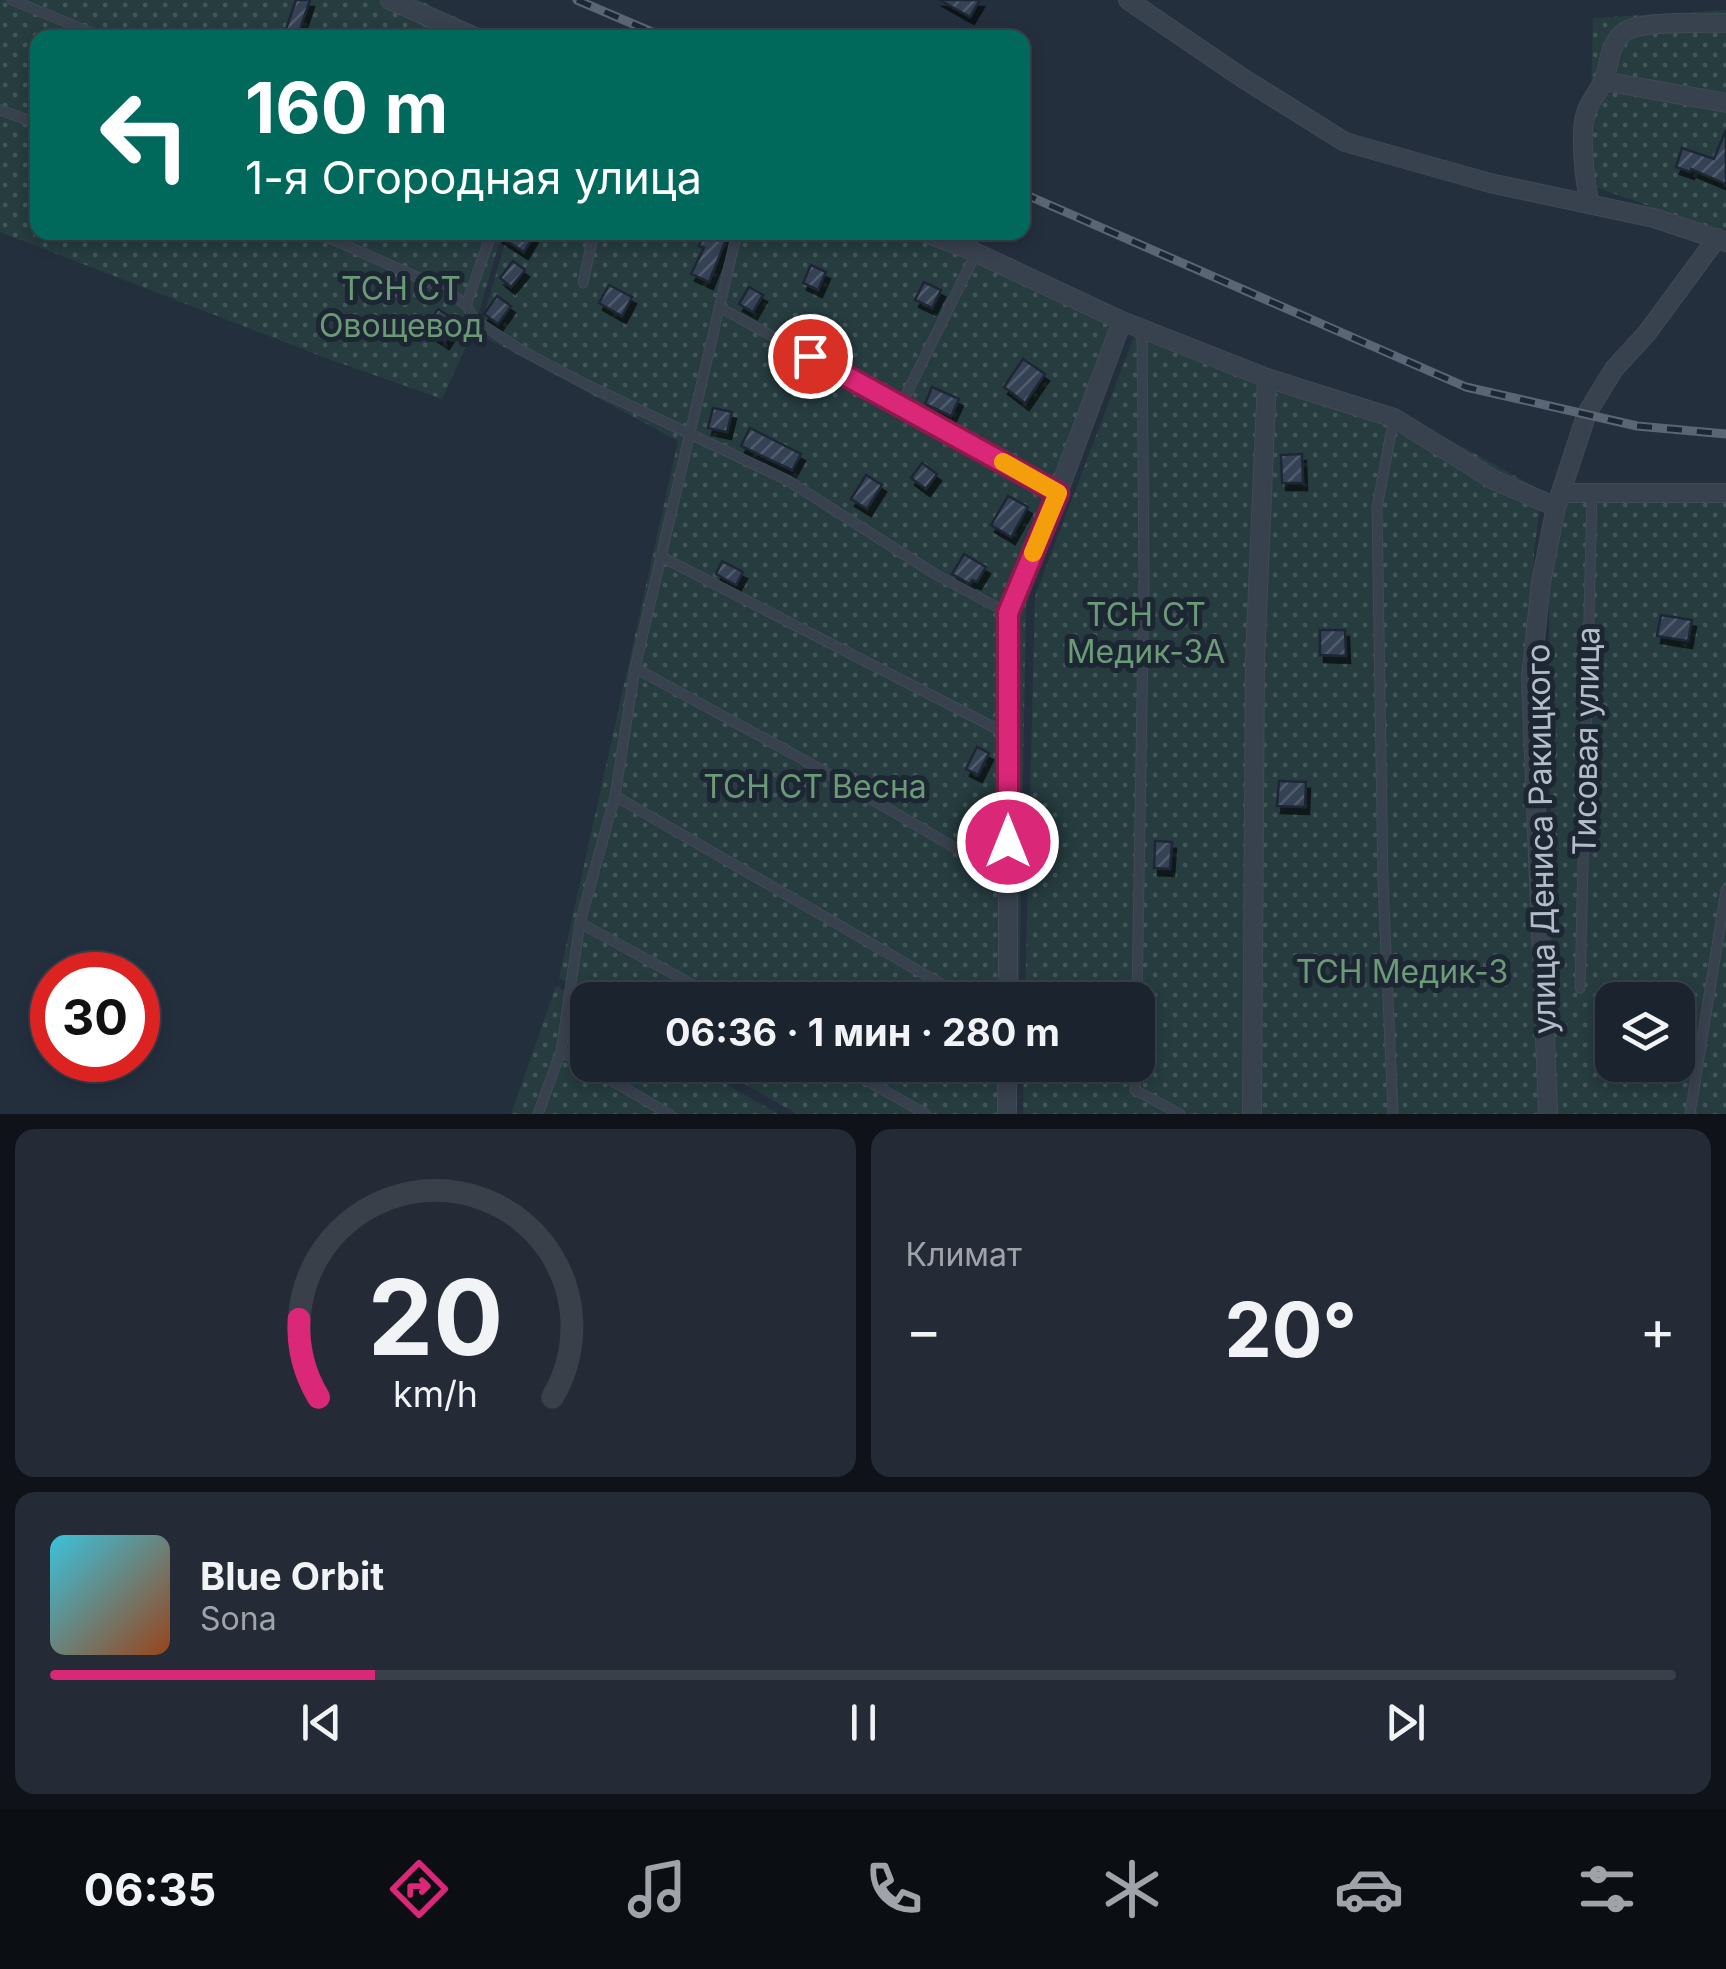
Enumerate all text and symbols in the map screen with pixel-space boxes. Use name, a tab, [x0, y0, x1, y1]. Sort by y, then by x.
text: 160 m	[245, 65, 448, 150]
icon: left	[80, 70, 210, 200]
text: 1-я Огородная улица	[245, 150, 702, 205]
park label: ТСН СТ Овощевод	[319, 269, 483, 345]
pin	[768, 314, 853, 399]
icon: arrive	[783, 329, 838, 384]
park label: ТСН СТ Медик-3А	[1067, 595, 1225, 671]
street label: Тисовая улица	[1565, 626, 1607, 856]
street label: улица Дениса Ракицкого	[1518, 643, 1564, 1035]
park label: ТСН СТ Весна	[703, 767, 927, 806]
position arrow	[956, 790, 1060, 894]
speed limit sign: 30	[30, 952, 160, 1082]
park label: ТСН Медик-3	[1296, 952, 1508, 991]
map controls	[1595, 982, 1695, 1082]
button: layers	[1595, 982, 1695, 1082]
text: 06:36 · 1 мин · 280 m	[665, 1009, 1060, 1055]
text: Климат	[906, 1235, 1022, 1274]
text: 20	[367, 1254, 503, 1380]
text: 20°	[1225, 1284, 1357, 1375]
text: −	[906, 1297, 942, 1363]
text: +	[1640, 1297, 1676, 1363]
text: km/h	[393, 1372, 478, 1416]
text: Blue Orbit	[200, 1553, 384, 1599]
text: Sona	[200, 1599, 277, 1638]
icon: previous	[294, 1695, 349, 1750]
icon: pause	[836, 1695, 891, 1750]
icon: next	[1378, 1695, 1433, 1750]
icon: directions	[384, 1854, 454, 1924]
icon: music	[622, 1854, 692, 1924]
icon: phone	[859, 1854, 929, 1924]
icon: climate	[1097, 1854, 1167, 1924]
icon: car	[1334, 1854, 1404, 1924]
icon: filters	[1572, 1854, 1642, 1924]
text: 06:35	[84, 1862, 216, 1917]

